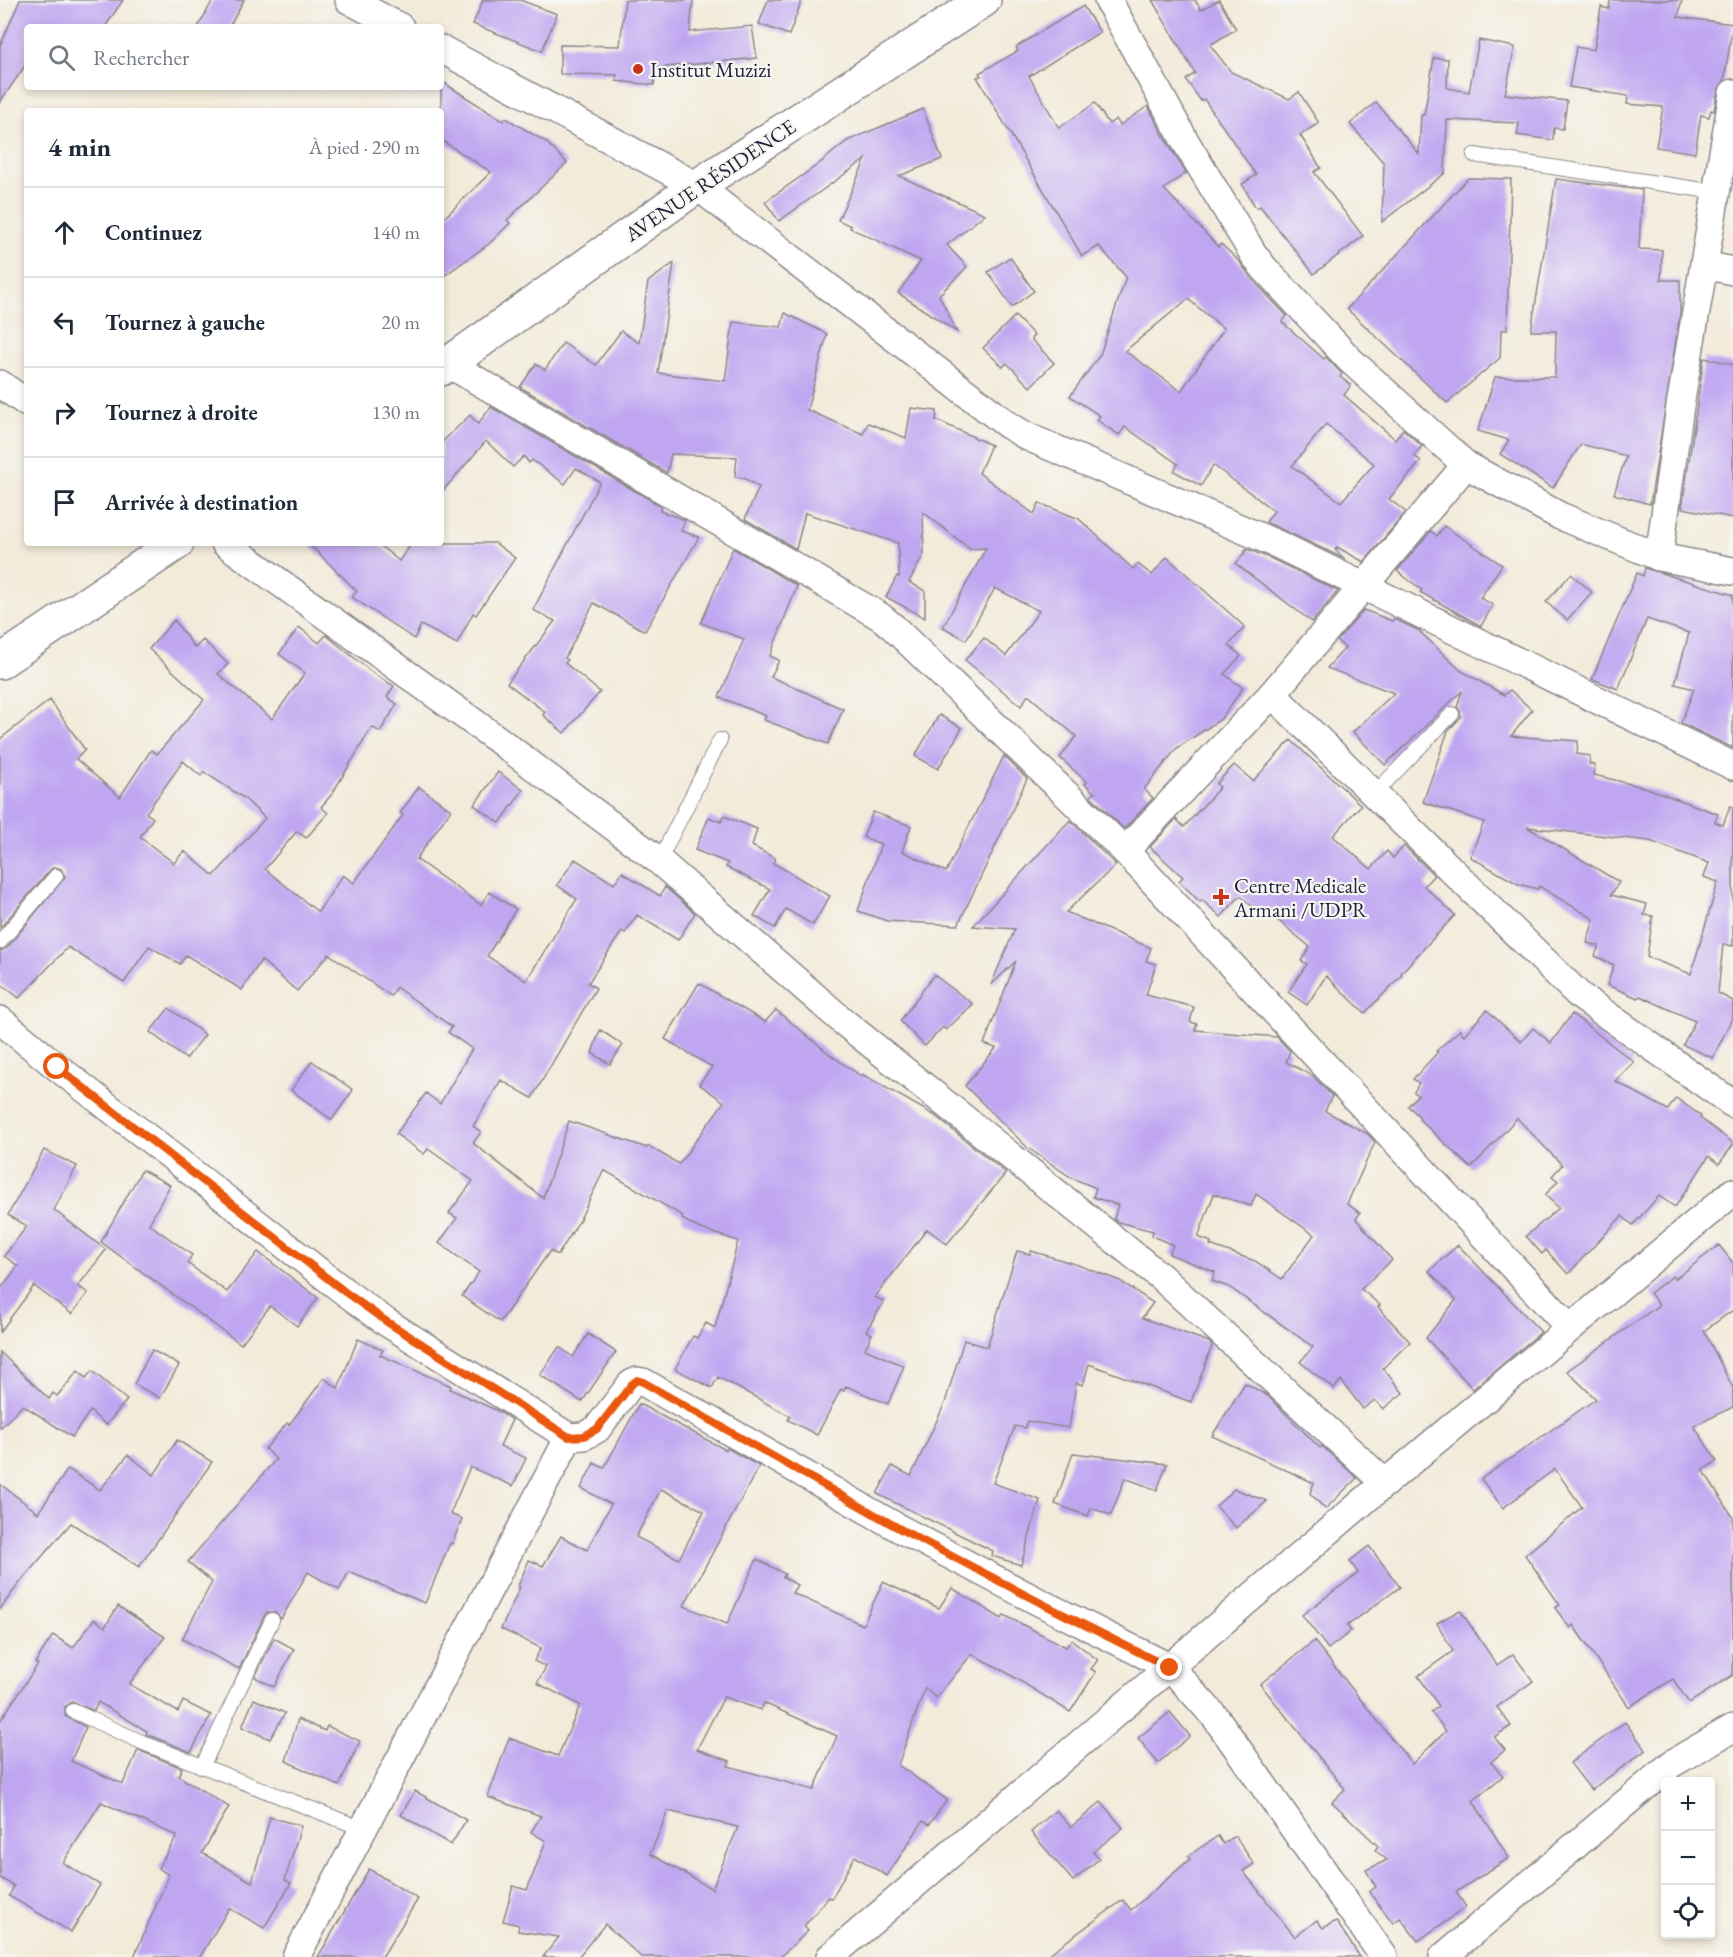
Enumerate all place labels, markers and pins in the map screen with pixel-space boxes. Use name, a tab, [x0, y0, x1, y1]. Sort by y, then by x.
place label: Institut Muzizi	[650, 56, 771, 83]
marker: Institut Muzizi	[631, 62, 645, 76]
place label: Centre Medicale Armani /UDPR	[1233, 872, 1368, 923]
marker: Centre Medicale Armani /UDPR	[1212, 888, 1230, 906]

